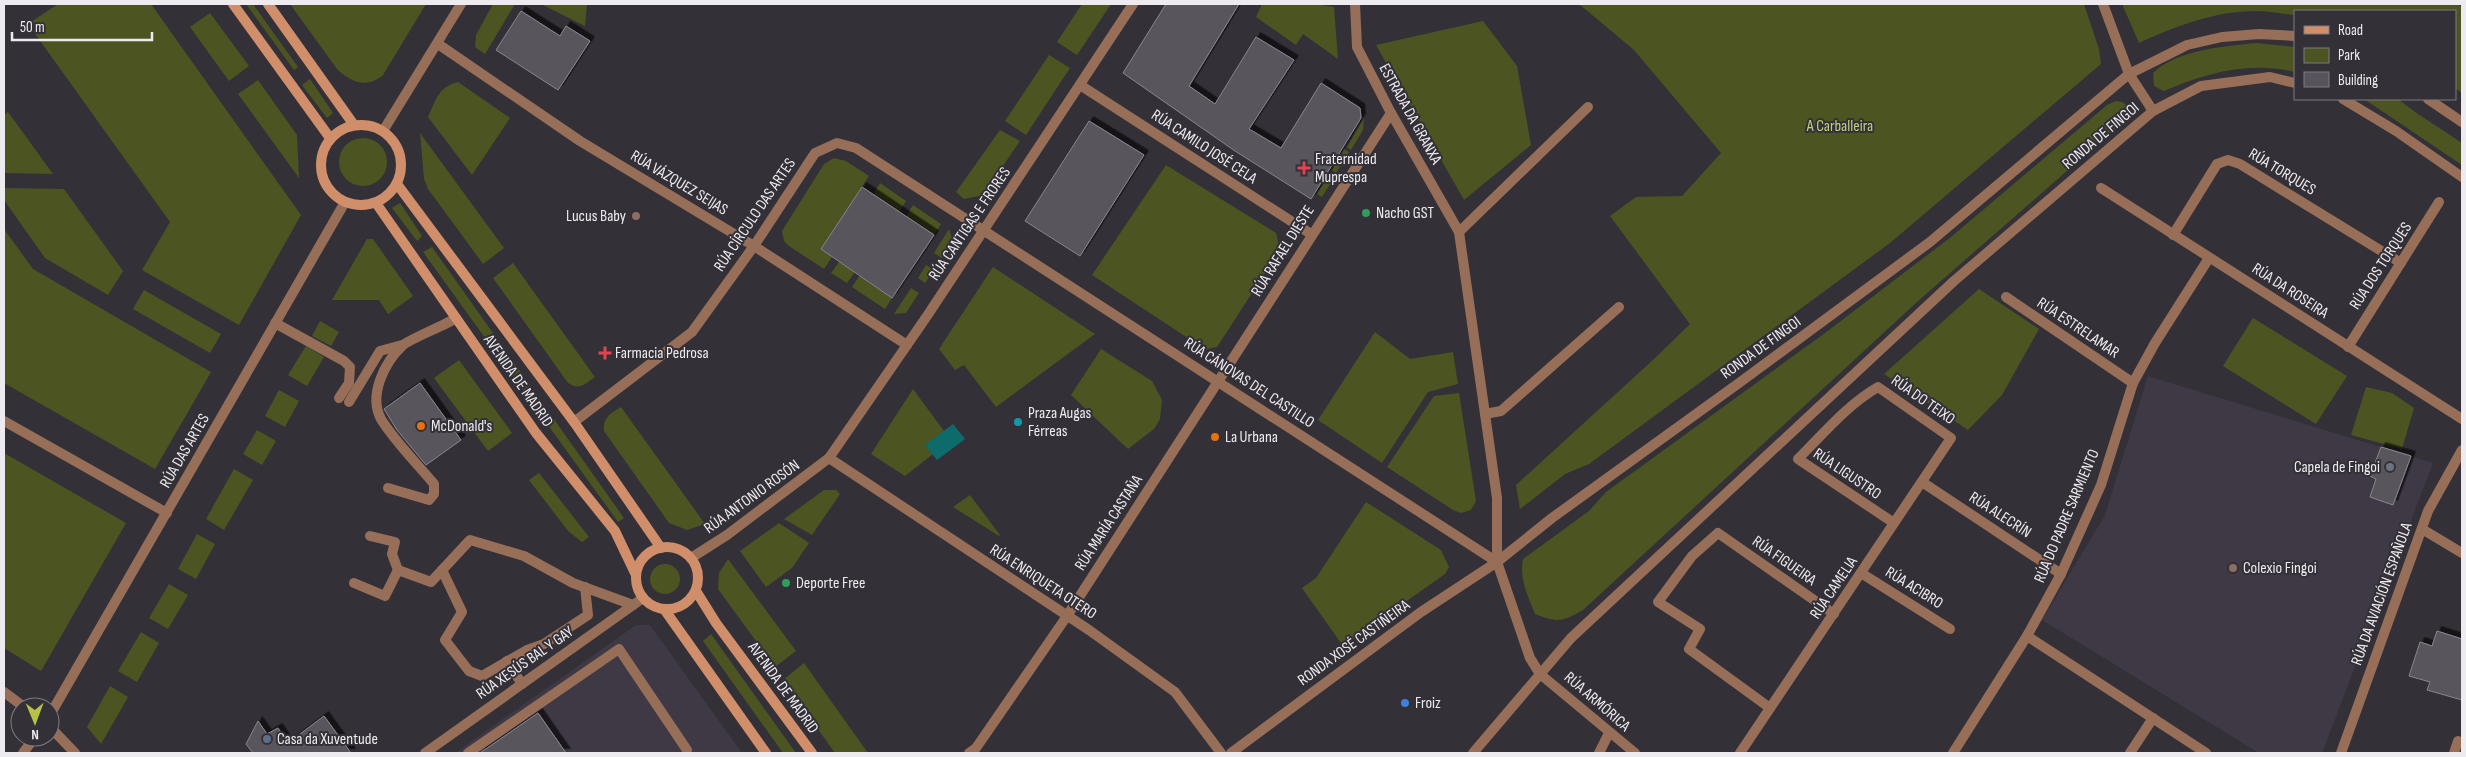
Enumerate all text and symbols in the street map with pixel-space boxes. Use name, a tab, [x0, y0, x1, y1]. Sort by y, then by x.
scale bar	[12, 10, 152, 42]
legend	[2294, 10, 2456, 100]
text: 50 m	[20, 18, 45, 37]
text: Road	[2338, 21, 2363, 40]
text: Park	[2338, 46, 2360, 65]
street label: ESTRADA DA GRANXA	[1375, 60, 1446, 168]
text: Building	[2338, 71, 2378, 90]
street label: RONDA DE FINGOI	[2059, 98, 2143, 174]
street label: RÚA CAMILO JOSÉ CELA	[1148, 106, 1261, 188]
park label: A Carballeira	[1806, 117, 1873, 136]
street label: RÚA TORQUES	[2245, 145, 2319, 200]
street label: RÚA VÁZQUEZ SEIJAS	[627, 147, 731, 220]
place label: Fraternidad Muprespa	[1315, 150, 1377, 187]
street label: RÚA CÍRCULO DAS ARTES	[710, 155, 800, 275]
marker: Fraternidad Muprespa	[1297, 161, 1311, 175]
street label: RÚA CANTIGAS E FRORES	[925, 164, 1015, 284]
street label: RÚA RAFAEL DIESTE	[1247, 202, 1319, 300]
place label: Nacho GST	[1376, 204, 1434, 223]
place label: Lucus Baby	[566, 207, 626, 226]
marker: Nacho GST	[1360, 207, 1372, 219]
marker: Lucus Baby	[630, 210, 642, 222]
street label: RÚA DOS TORQUES	[2346, 219, 2416, 313]
street label: RÚA DA ROSEIRA	[2248, 259, 2332, 323]
street label: RÚA ESTRELAMAR	[2033, 294, 2123, 362]
street label: RONDA DE FINGOI	[1717, 313, 1805, 383]
street label: AVENIDA DE MADRID	[479, 330, 557, 431]
street label: RÚA CÁNOVAS DEL CASTILLO	[1180, 334, 1318, 432]
place label: Farmacia Pedrosa	[615, 344, 709, 363]
marker: Farmacia Pedrosa	[599, 347, 611, 359]
street label: RÚA DO TEIXO	[1887, 371, 1959, 429]
place label: Praza Augas Férreas	[1028, 404, 1092, 441]
street label: RÚA DAS ARTES	[156, 410, 214, 491]
marker: Praza Augas Férreas	[1012, 416, 1024, 428]
place label: McDonald's	[431, 417, 493, 436]
marker: McDonald's	[415, 420, 427, 432]
place label: La Urbana	[1225, 428, 1278, 447]
marker: La Urbana	[1209, 431, 1221, 443]
street label: RÚA LIGUSTRO	[1809, 444, 1885, 504]
street label: RÚA DO PADRE SARMIENTO	[2030, 446, 2104, 586]
street label: RÚA ANTONIO ROSÓN	[701, 456, 803, 538]
place label: Capela de Fingoi	[2294, 458, 2380, 477]
marker: Capela de Fingoi	[2384, 461, 2396, 473]
street label: RÚA MARÍA CASTAÑA	[1071, 472, 1147, 574]
street label: RÚA ALECRÍN	[1965, 488, 2035, 542]
street label: RÚA DA AVIACIÓN ESPAÑOLA	[2347, 520, 2417, 668]
street label: RÚA FIGUEIRA	[1748, 532, 1820, 590]
street label: RÚA ENRIQUETA OTERO	[986, 540, 1100, 624]
street label: RÚA CAMELIA	[1806, 553, 1862, 623]
place label: Colexio Fingoi	[2243, 559, 2317, 578]
marker: Colexio Fingoi	[2227, 562, 2239, 574]
street label: RÚA ACIBRO	[1882, 563, 1946, 613]
place label: Deporte Free	[796, 574, 865, 593]
marker: Deporte Free	[780, 577, 792, 589]
street label: RONDA XOSÉ CASTIÑEIRA	[1294, 596, 1414, 690]
street label: RÚA XESÚS BAL Y GAY	[473, 622, 578, 704]
street label: AVENIDA DE MADRID	[743, 638, 823, 738]
street label: RÚA ARMÓRICA	[1560, 668, 1634, 736]
place label: Froiz	[1415, 694, 1441, 713]
north arrow	[10, 697, 60, 747]
marker: Froiz	[1399, 697, 1411, 709]
text: N	[31, 726, 39, 743]
place label: Casa da Xuventude	[277, 730, 378, 749]
marker: Casa da Xuventude	[261, 733, 273, 745]

